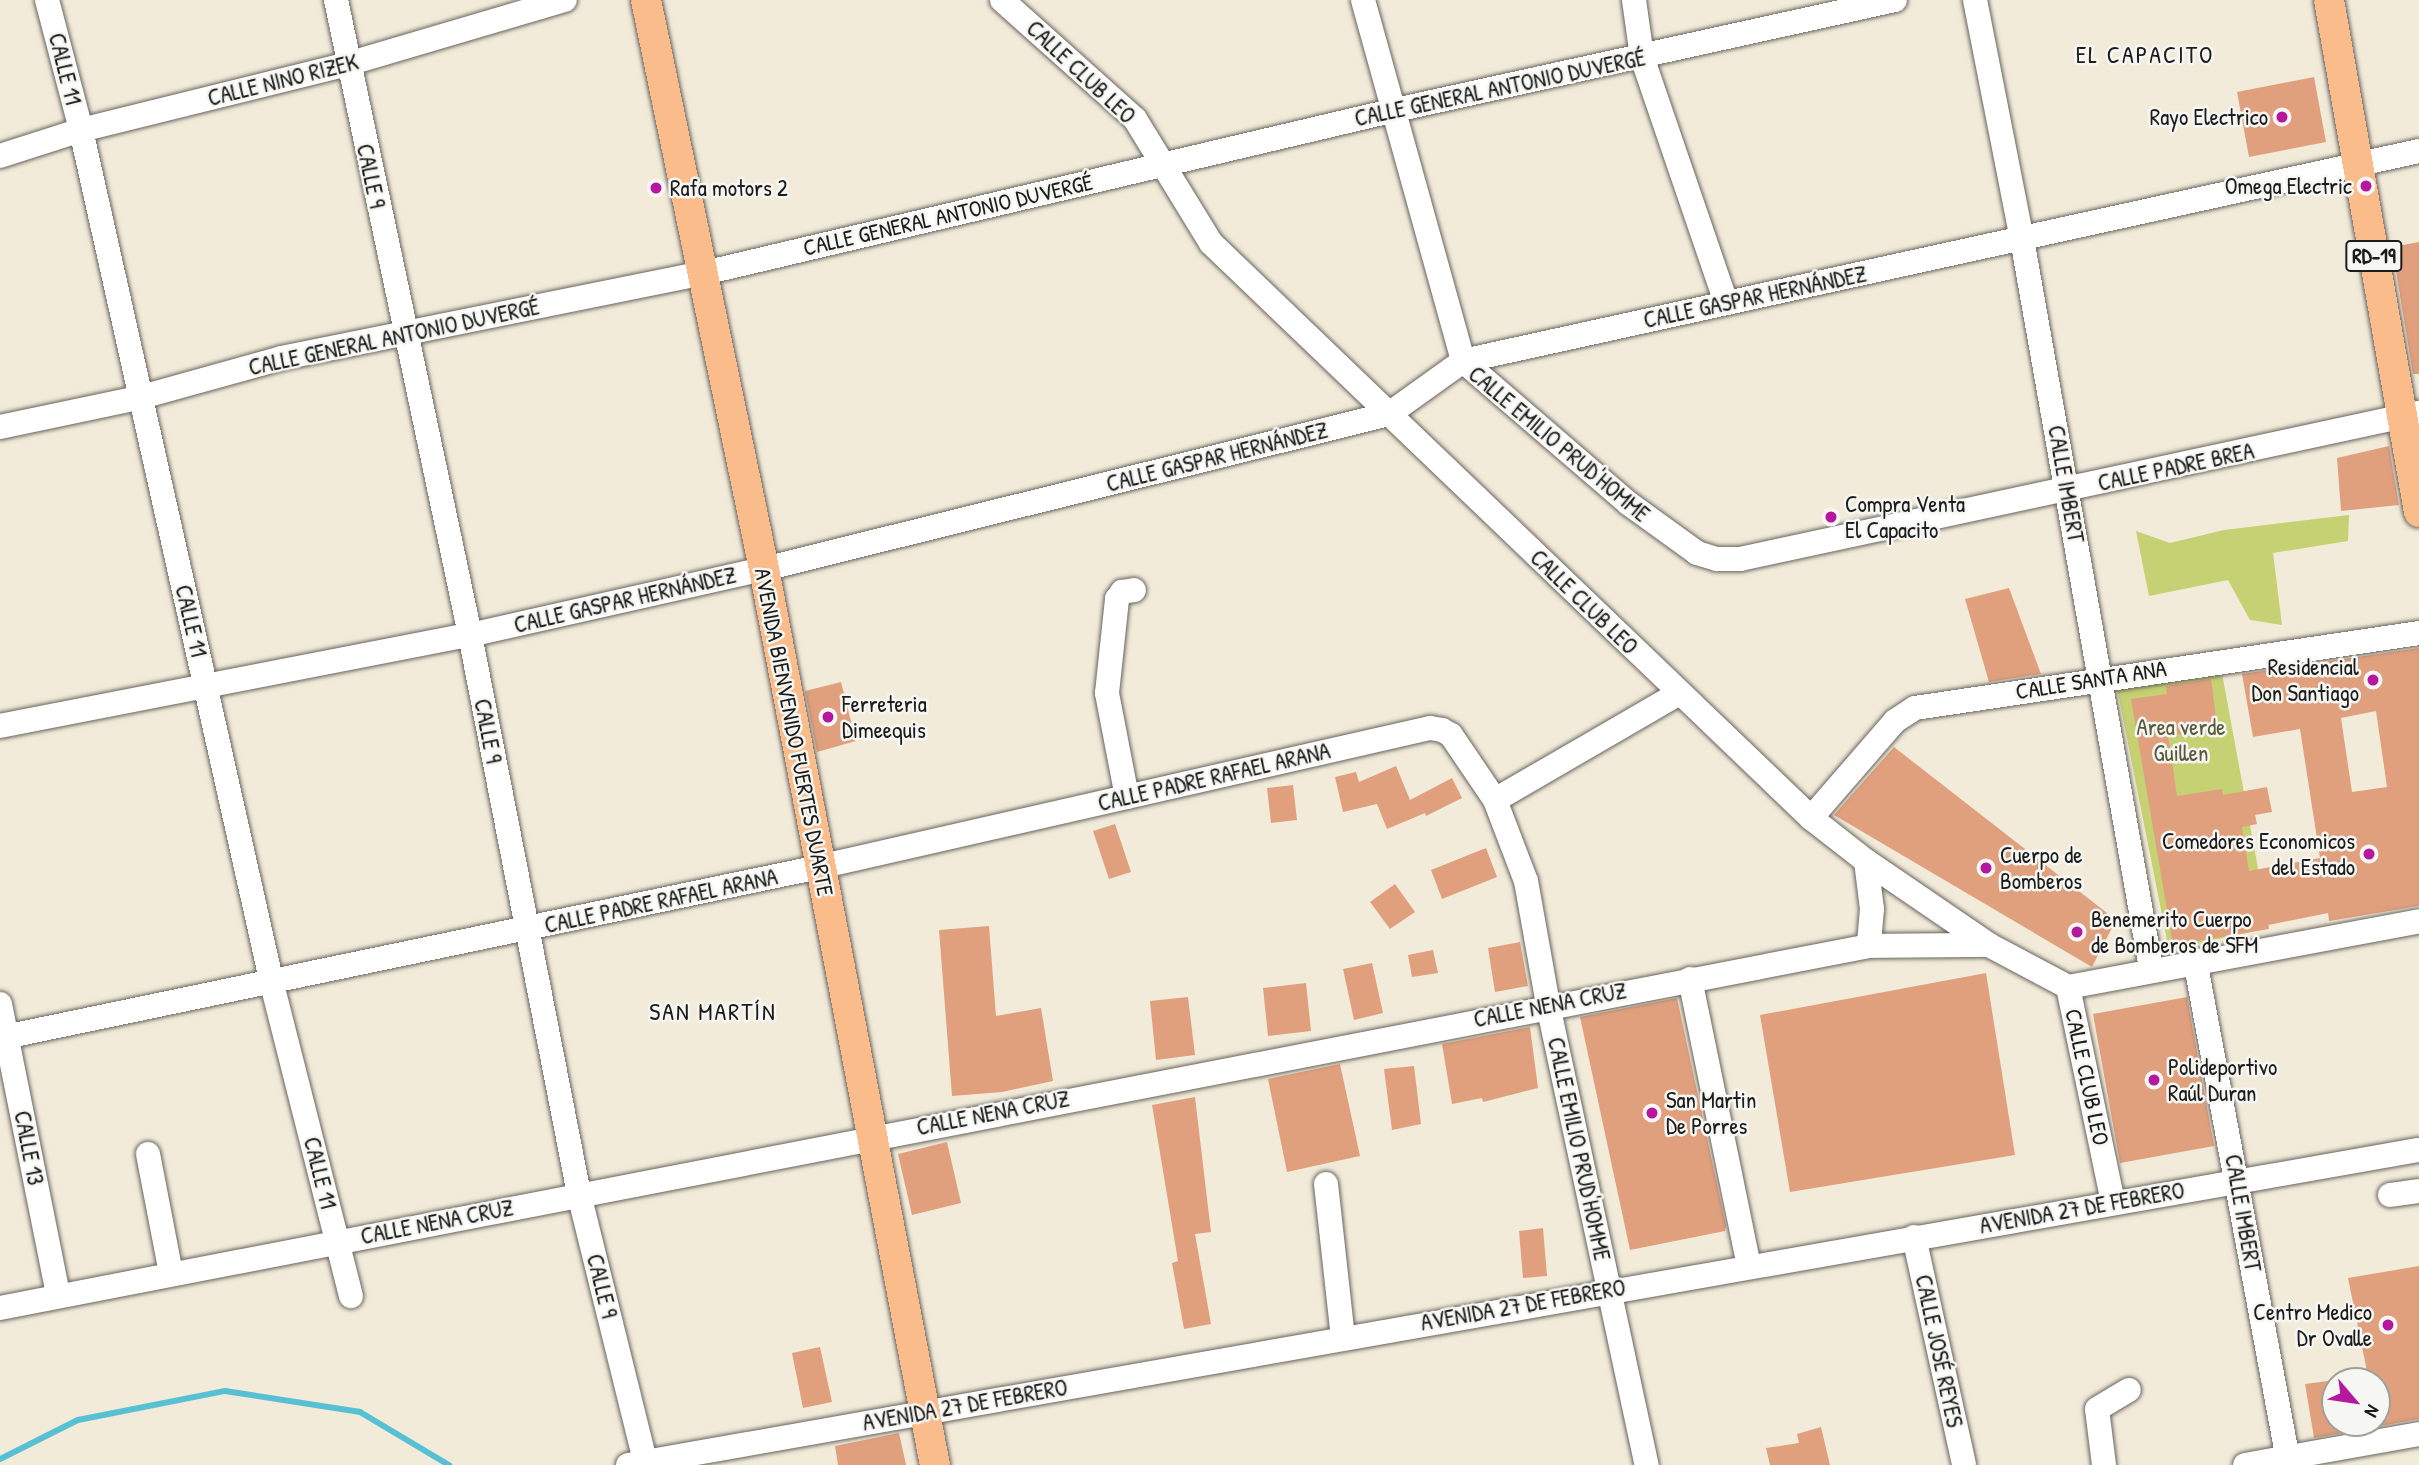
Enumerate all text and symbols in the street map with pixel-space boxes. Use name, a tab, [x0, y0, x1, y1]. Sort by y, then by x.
street label: CALLE CLUB LEO	[1021, 15, 1141, 129]
street label: CALLE 11	[43, 30, 87, 108]
district label: EL CAPACITO	[2077, 41, 2213, 69]
street label: CALLE GENERAL ANTONIO DUVERGÉ	[1352, 44, 1648, 132]
street label: CALLE NINO RIZEK	[205, 48, 361, 112]
place label: Rayo Electrico	[2150, 103, 2268, 131]
marker: Rayo Electrico	[2274, 109, 2290, 125]
street label: CALLE 9	[351, 141, 391, 211]
street label: CALLE GENERAL ANTONIO DUVERGÉ	[800, 168, 1096, 262]
place label: Omega Electric	[2225, 172, 2352, 200]
place label: Rafa motors 2	[670, 174, 788, 202]
marker: Omega Electric	[2358, 178, 2374, 194]
marker: Rafa motors 2	[648, 180, 664, 196]
road number: RD-19	[2344, 238, 2404, 274]
street label: CALLE GASPAR HERNÁNDEZ	[1641, 260, 1869, 334]
street label: CALLE GENERAL ANTONIO DUVERGÉ	[246, 293, 542, 381]
street label: CALLE EMILIO PRUD'HOMME	[1463, 360, 1655, 528]
street label: CALLE GASPAR HERNÁNDEZ	[1104, 416, 1330, 498]
street label: CALLE IMBERT	[2042, 423, 2090, 545]
street label: CALLE PADRE BREA	[2095, 437, 2257, 497]
place label: Compra Venta El Capacito	[1845, 490, 1965, 544]
marker: Compra Venta El Capacito	[1823, 509, 1839, 525]
street label: CALLE CLUB LEO	[1525, 544, 1643, 660]
street label: CALLE GASPAR HERNÁNDEZ	[511, 561, 739, 639]
street label: AVENIDA BIENVENIDO FUERTES DUARTE	[749, 566, 839, 898]
street label: CALLE 11	[169, 582, 213, 660]
place label: Residencial Don Santiago	[2252, 653, 2359, 707]
street label: CALLE SANTA ANA	[2014, 654, 2168, 706]
marker: Residencial Don Santiago	[2365, 672, 2381, 688]
place label: Ferreteria Dimeequis	[842, 690, 927, 744]
street label: CALLE 9	[468, 697, 508, 765]
marker: Ferreteria Dimeequis	[820, 709, 836, 725]
park label: Area verde Guillen	[2137, 713, 2225, 767]
street label: CALLE PADRE RAFAEL ARANA	[1095, 737, 1333, 817]
place label: Comedores Economicos del Estado	[2162, 827, 2355, 881]
place label: Cuerpo de Bomberos	[2000, 841, 2082, 895]
marker: Comedores Economicos del Estado	[2361, 846, 2377, 862]
marker: Cuerpo de Bomberos	[1978, 860, 1994, 876]
street label: CALLE PADRE RAFAEL ARANA	[542, 863, 780, 939]
place label: Benemerito Cuerpo de Bomberos de SFM	[2091, 905, 2258, 959]
marker: Benemerito Cuerpo de Bomberos de SFM	[2069, 924, 2085, 940]
street label: CALLE NENA CRUZ	[1471, 977, 1629, 1033]
district label: SAN MARTÍN	[650, 998, 776, 1026]
street label: CALLE CLUB LEO	[2059, 1006, 2115, 1148]
street label: CALLE EMILIO PRUD'HOMME	[1542, 1035, 1616, 1263]
place label: Polideportivo Raúl Duran	[2168, 1053, 2277, 1107]
marker: Polideportivo Raúl Duran	[2146, 1072, 2162, 1088]
street label: CALLE NENA CRUZ	[914, 1085, 1072, 1141]
place label: San Martin De Porres	[1666, 1086, 1756, 1140]
marker: San Martin De Porres	[1644, 1105, 1660, 1121]
street label: CALLE 13	[8, 1109, 50, 1187]
street label: CALLE 11	[298, 1134, 342, 1212]
street label: CALLE IMBERT	[2219, 1152, 2267, 1274]
street label: AVENIDA 27 DE FEBRERO	[1977, 1176, 2187, 1240]
street label: CALLE NENA CRUZ	[358, 1194, 516, 1250]
street label: CALLE 9	[581, 1251, 623, 1321]
street label: CALLE JOSÉ REYES	[1909, 1272, 1969, 1430]
street label: AVENIDA 27 DE FEBRERO	[1418, 1273, 1628, 1337]
place label: Centro Medico Dr Ovalle	[2253, 1298, 2372, 1352]
marker: Centro Medico Dr Ovalle	[2378, 1315, 2398, 1335]
north arrow	[2321, 1367, 2391, 1437]
street label: AVENIDA 27 DE FEBRERO	[860, 1373, 1070, 1437]
text: N	[2359, 1400, 2386, 1422]

